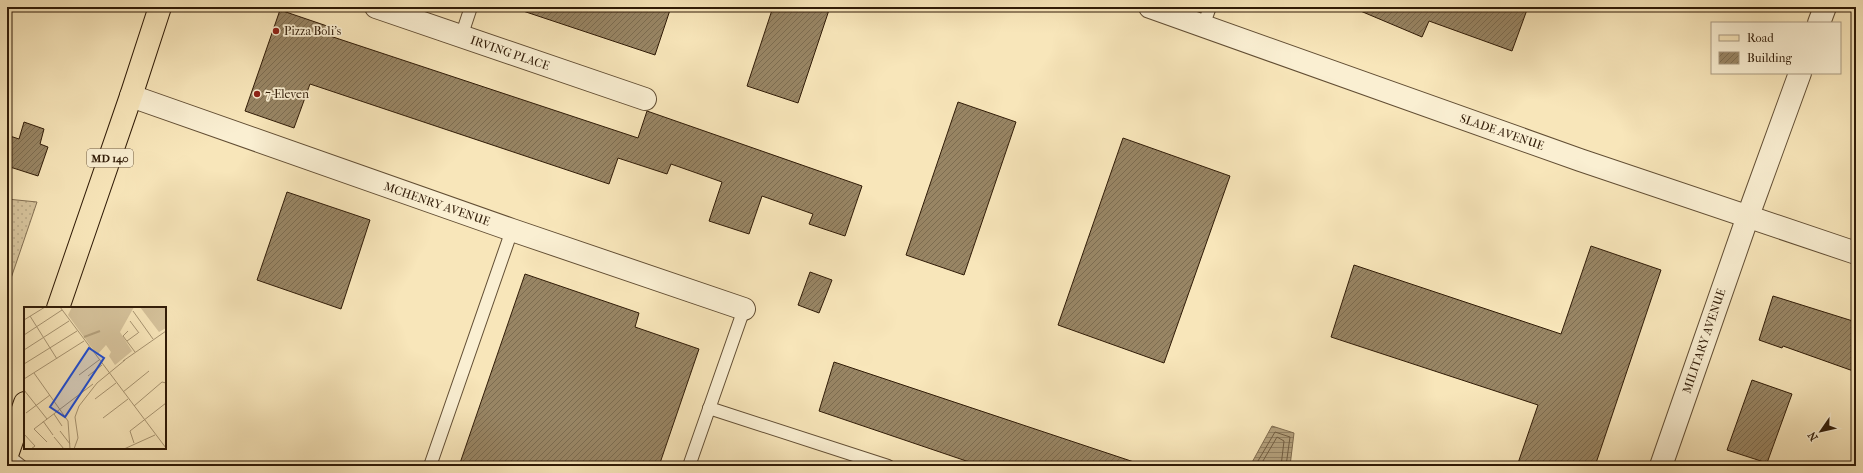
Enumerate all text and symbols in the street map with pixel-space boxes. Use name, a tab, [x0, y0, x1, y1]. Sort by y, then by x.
legend	[1711, 22, 1841, 74]
place label: Pizza Boli's	[284, 24, 342, 38]
marker: Pizza Boli's	[271, 26, 281, 36]
text: Road	[1747, 31, 1774, 45]
street label: IRVING PLACE	[469, 33, 551, 73]
text: Building	[1747, 51, 1792, 65]
place label: 7-Eleven	[265, 87, 309, 101]
marker: 7-Eleven	[252, 89, 262, 99]
street label: SLADE AVENUE	[1458, 111, 1546, 153]
road number: MD 140	[87, 149, 133, 167]
street label: MCHENRY AVENUE	[382, 179, 492, 229]
street label: MILITARY AVENUE	[1679, 287, 1729, 395]
inset map	[24, 307, 166, 449]
north arrow	[1801, 411, 1841, 451]
text: N	[1805, 429, 1821, 443]

